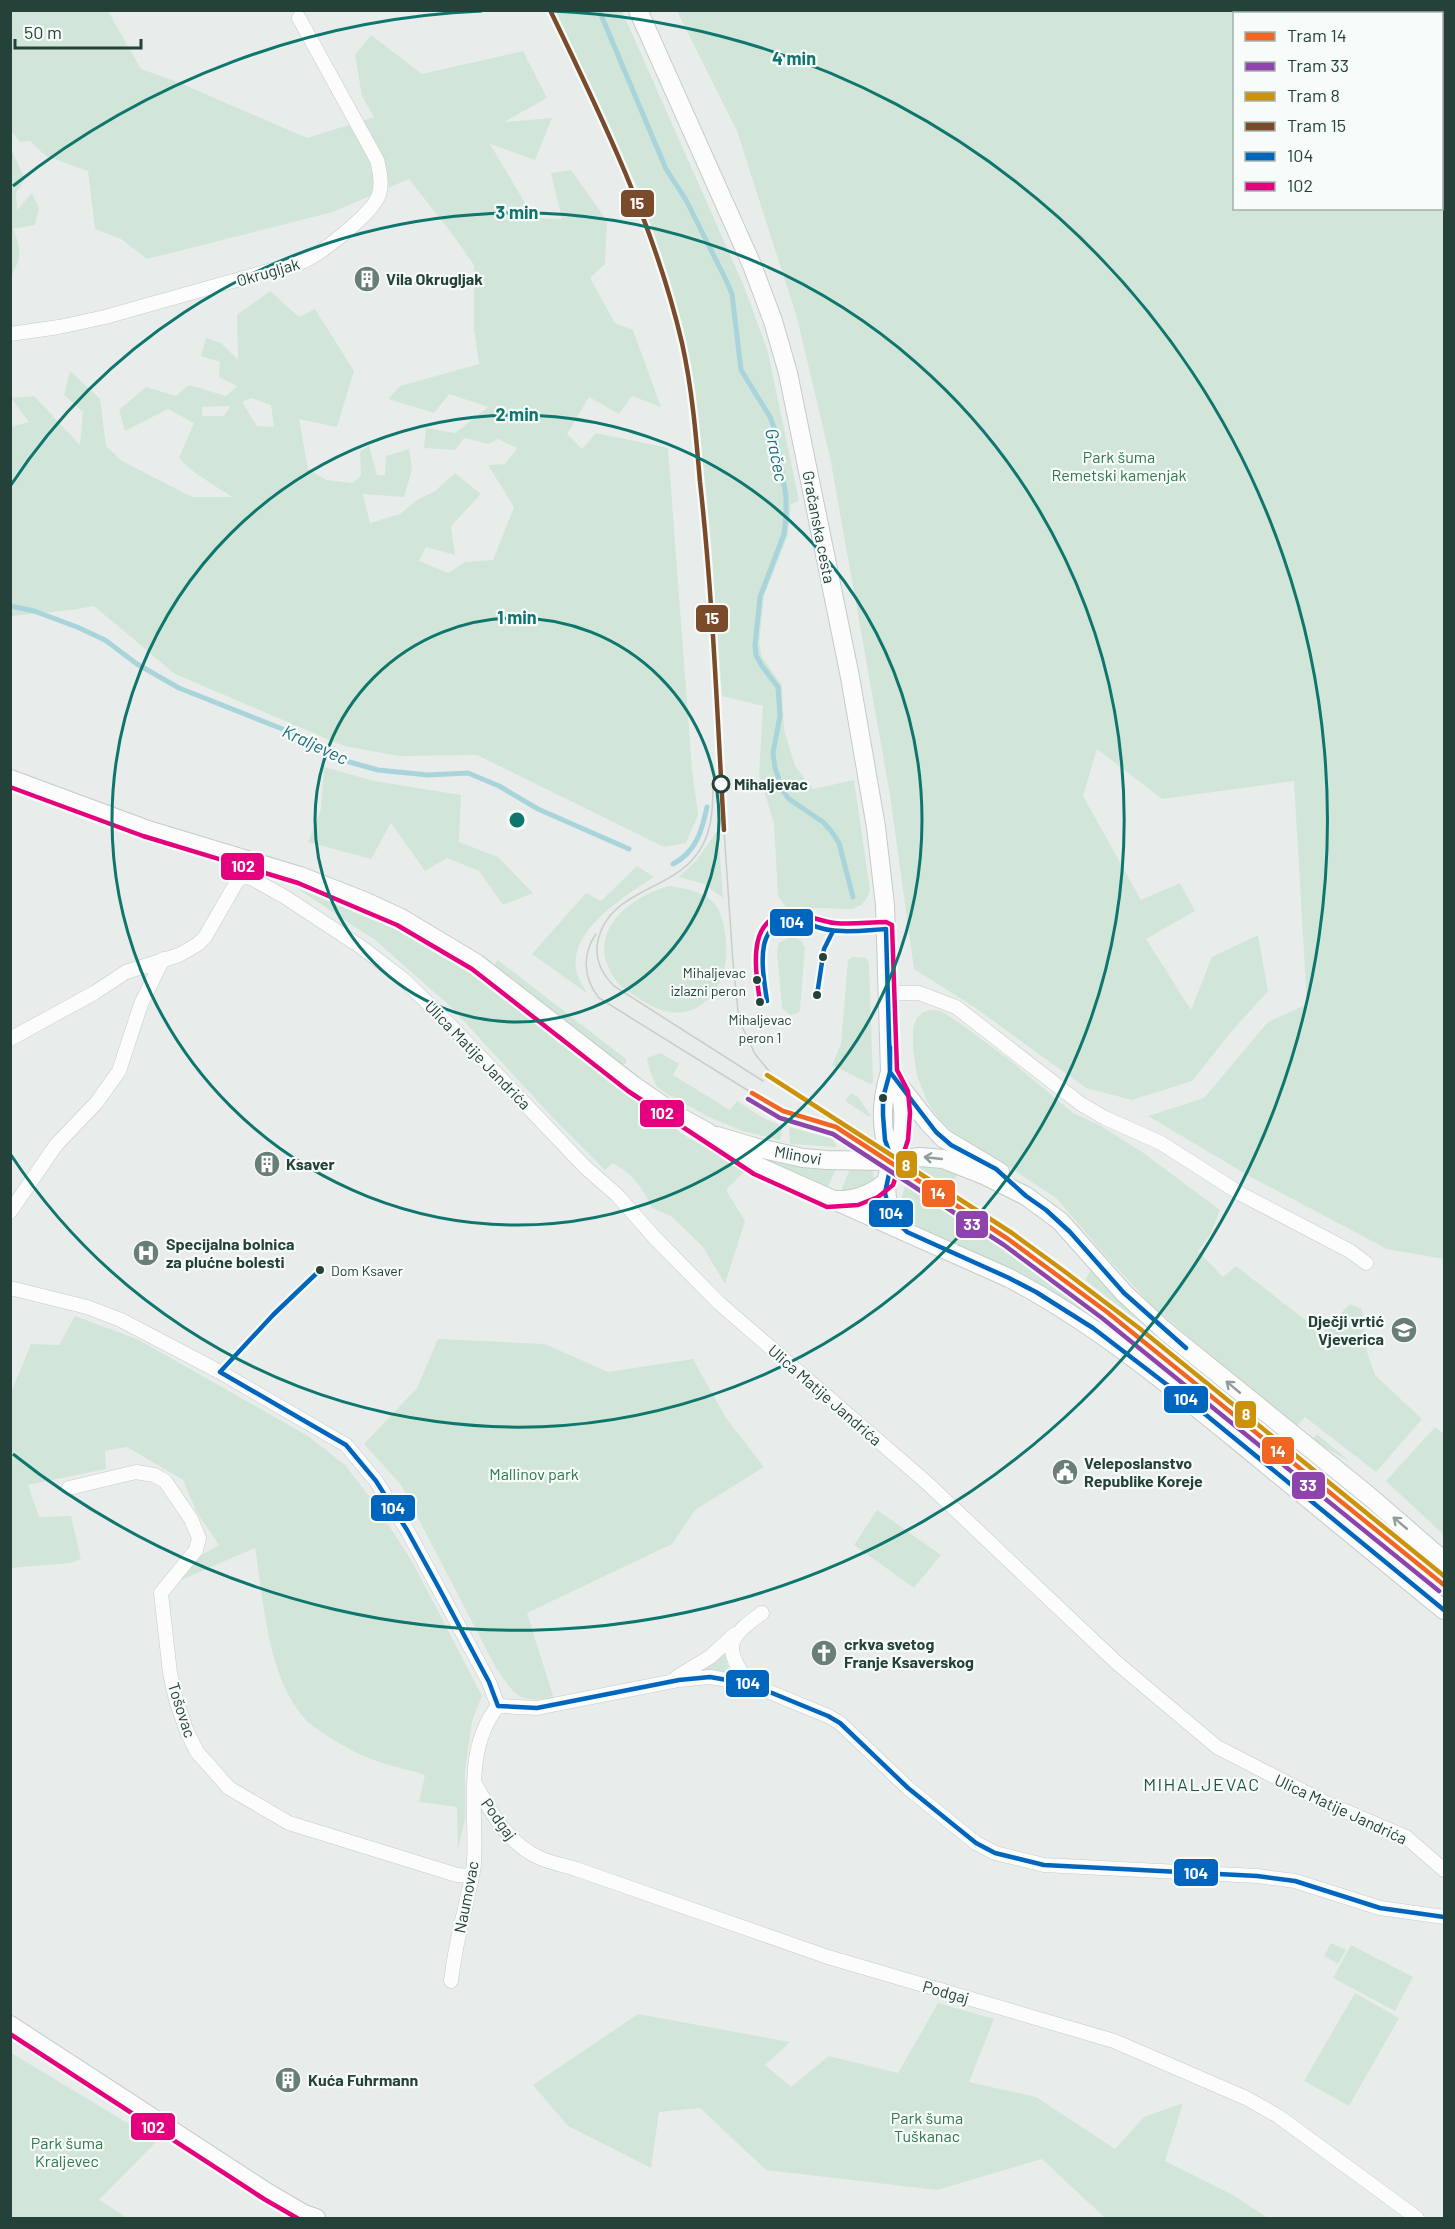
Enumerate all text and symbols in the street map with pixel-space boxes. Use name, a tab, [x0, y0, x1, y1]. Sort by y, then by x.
scale bar	[15, 12, 141, 50]
legend	[1233, 12, 1443, 210]
text: 50 m	[24, 21, 62, 43]
text: Tram 14	[1287, 24, 1347, 46]
text: 4 min	[772, 47, 816, 69]
text: Tram 33	[1287, 54, 1349, 76]
text: Tram 8	[1287, 84, 1340, 106]
text: Tram 15	[1287, 114, 1346, 136]
text: 104	[1287, 144, 1313, 166]
text: 102	[1287, 174, 1313, 196]
line badge: 15	[620, 189, 655, 218]
text: 15	[630, 193, 645, 212]
text: 3 min	[496, 201, 538, 223]
street label: Okrugljak	[234, 253, 302, 290]
building icon: Vila Okrugljak	[352, 264, 382, 294]
place label: Vila Okrugljak	[386, 269, 483, 288]
text: 2 min	[495, 403, 539, 425]
water label: Gračec	[761, 426, 793, 483]
park label: Park šuma Remetski kamenjak	[1051, 447, 1187, 484]
street label: Gračanska cesta	[799, 469, 840, 585]
line badge: 15	[695, 604, 729, 633]
text: 1 min	[497, 606, 537, 628]
text: 15	[705, 608, 720, 627]
water label: Kraljevec	[279, 719, 352, 769]
place label: Mihaljevac	[734, 774, 808, 793]
marker: Mihaljevac	[712, 775, 730, 793]
centre of rings	[507, 810, 527, 830]
line badge: 102	[220, 852, 265, 881]
text: 102	[231, 856, 255, 875]
line badge: 104	[769, 908, 814, 937]
text: 104	[780, 912, 804, 931]
unlabelled marker	[817, 951, 829, 963]
place label: Mihaljevac izlazni peron	[670, 964, 746, 999]
marker: Mihaljevac izlazni peron	[751, 974, 763, 986]
unlabelled marker	[811, 989, 823, 1001]
street label: Ulica Matije Jandrića	[422, 996, 535, 1113]
marker: Mihaljevac peron 1	[754, 996, 766, 1008]
place label: Mihaljevac peron 1	[728, 1011, 792, 1046]
unlabelled marker	[877, 1092, 889, 1104]
line badge: 102	[639, 1099, 685, 1128]
text: 102	[650, 1103, 674, 1122]
street label: Mlinovi	[773, 1141, 823, 1168]
building icon: Ksaver	[252, 1149, 282, 1179]
line badge: 8	[895, 1150, 918, 1179]
one-way arrow	[924, 1152, 944, 1163]
place label: Ksaver	[286, 1154, 335, 1173]
text: 8	[902, 1155, 911, 1174]
line badge: 14	[921, 1179, 956, 1208]
text: 14	[930, 1183, 946, 1202]
line badge: 104	[868, 1199, 914, 1228]
text: 104	[879, 1203, 903, 1222]
line badge: 33	[955, 1210, 989, 1239]
text: 33	[963, 1214, 981, 1233]
place label: Specijalna bolnica za plućne bolesti	[166, 1234, 294, 1271]
hospital icon: Specijalna bolnica za plućne bolesti	[131, 1238, 161, 1268]
place label: Dom Ksaver	[331, 1262, 403, 1279]
marker: Dom Ksaver	[314, 1264, 326, 1276]
place label: Dječji vrtić Vjeverica	[1308, 1311, 1384, 1348]
school or university icon: Dječji vrtić Vjeverica	[1389, 1315, 1419, 1345]
street label: Ulica Matije Jandrića	[765, 1340, 886, 1449]
one-way arrow	[1225, 1381, 1241, 1394]
line badge: 104	[1163, 1385, 1209, 1414]
text: 104	[1174, 1389, 1198, 1408]
line badge: 8	[1234, 1400, 1257, 1429]
text: 8	[1242, 1404, 1251, 1423]
line badge: 14	[1261, 1436, 1295, 1465]
text: 14	[1270, 1441, 1286, 1460]
place label: Veleposlanstvo Republike Koreje	[1084, 1453, 1203, 1490]
public building icon: Veleposlanstvo Republike Koreje	[1050, 1457, 1080, 1487]
park label: Mallinov park	[489, 1464, 579, 1483]
line badge: 33	[1291, 1471, 1326, 1500]
text: 33	[1299, 1475, 1317, 1494]
line badge: 104	[370, 1494, 416, 1522]
text: 104	[381, 1498, 405, 1517]
one-way arrow	[1392, 1516, 1408, 1529]
place label: crkva svetog Franje Ksaverskog	[844, 1634, 974, 1671]
church icon: crkva svetog Franje Ksaverskog	[809, 1638, 839, 1668]
line badge: 104	[725, 1669, 770, 1698]
text: 104	[736, 1673, 760, 1692]
street label: Tošovac	[165, 1680, 200, 1740]
street label: Ulica Matije Jandrića	[1272, 1770, 1410, 1848]
district label: MIHALJEVAC	[1143, 1773, 1261, 1795]
street label: Podgaj	[478, 1794, 521, 1843]
line badge: 104	[1173, 1858, 1219, 1887]
street label: Naumovac	[449, 1859, 482, 1935]
text: 104	[1184, 1863, 1208, 1882]
street label: Podgaj	[921, 1976, 971, 2007]
building icon: Kuća Fuhrmann	[273, 2065, 303, 2095]
place label: Kuća Fuhrmann	[308, 2070, 418, 2089]
park label: Park šuma Tuškanac	[891, 2108, 963, 2145]
line badge: 102	[130, 2112, 176, 2141]
text: 102	[141, 2117, 165, 2136]
park label: Park šuma Kraljevec	[31, 2133, 103, 2170]

